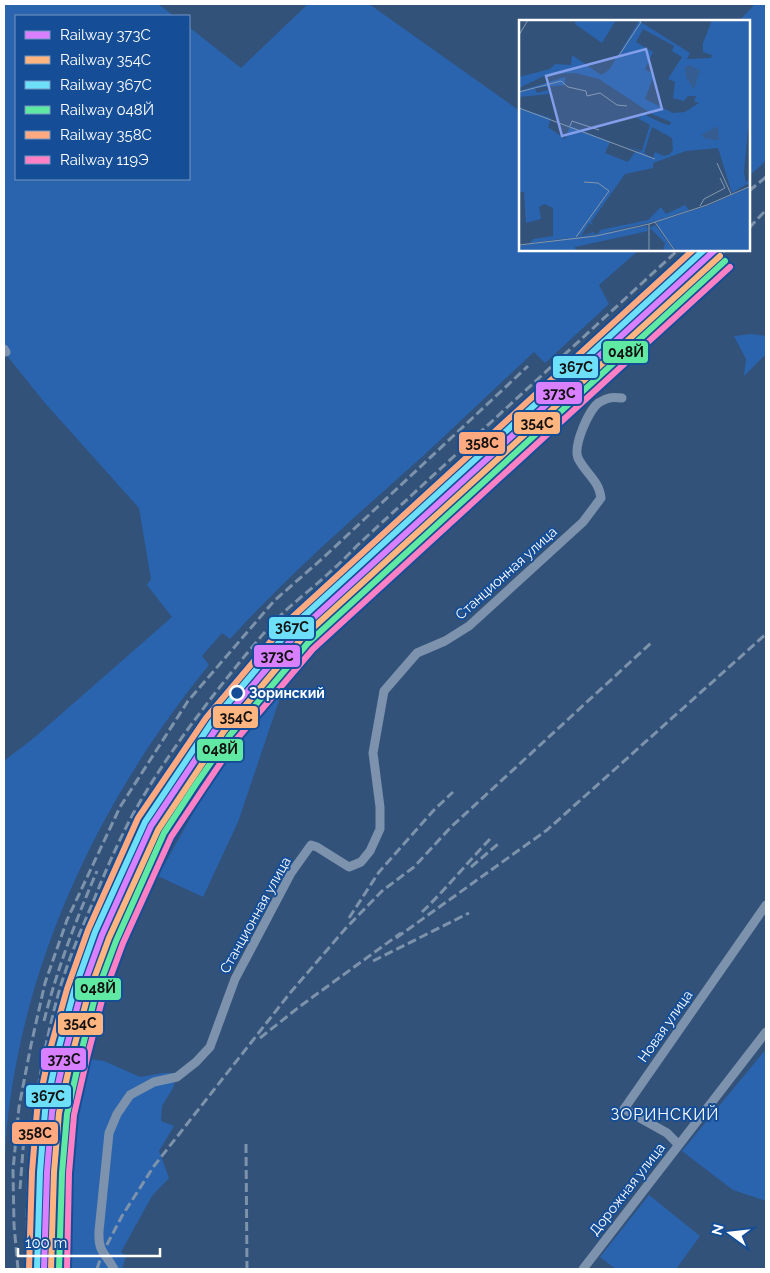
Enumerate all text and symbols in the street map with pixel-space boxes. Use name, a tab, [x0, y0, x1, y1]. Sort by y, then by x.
legend	[15, 15, 190, 180]
inset map	[519, 20, 750, 251]
text: Railway 373C	[60, 26, 151, 44]
text: Railway 354С	[60, 51, 151, 69]
text: Railway 367С	[60, 76, 152, 94]
text: Railway 048Й	[60, 101, 154, 119]
text: Railway 358С	[60, 126, 152, 144]
text: Railway 119Э	[60, 151, 149, 169]
line badge: 048Й	[602, 340, 649, 364]
text: 048Й	[608, 343, 644, 360]
line badge: 367С	[552, 355, 599, 379]
text: 367С	[559, 359, 593, 375]
line badge: 373C	[535, 381, 583, 405]
text: 373C	[542, 385, 576, 401]
line badge: 354С	[513, 411, 561, 435]
text: 354С	[520, 415, 554, 431]
line badge: 358С	[458, 431, 506, 455]
text: 358С	[465, 435, 499, 451]
street label: Станционная улица	[452, 523, 560, 623]
line badge: 367С	[268, 616, 315, 640]
text: 367С	[275, 619, 309, 635]
line badge: 373C	[253, 644, 301, 668]
text: 373C	[260, 648, 294, 664]
marker: Зоринский	[229, 685, 245, 701]
place label: Зоринский	[249, 685, 325, 701]
line badge: 354С	[212, 705, 259, 729]
text: 354С	[219, 709, 253, 725]
line badge: 048Й	[196, 738, 244, 762]
text: 048Й	[202, 740, 238, 757]
street label: Станционная улица	[216, 854, 294, 976]
line badge: 048Й	[74, 977, 122, 1001]
text: 048Й	[80, 979, 116, 996]
street label: Новая улица	[634, 987, 696, 1065]
line badge: 354С	[57, 1012, 104, 1036]
text: 354С	[63, 1015, 97, 1031]
line badge: 373C	[40, 1047, 87, 1071]
text: 373C	[47, 1051, 81, 1067]
line badge: 367С	[25, 1084, 72, 1108]
text: 367С	[31, 1088, 65, 1104]
district label: ЗОРИНСКИЙ	[610, 1105, 720, 1124]
line badge: 358С	[11, 1121, 59, 1145]
text: 358С	[18, 1125, 52, 1141]
street label: Дорожная улица	[586, 1140, 668, 1238]
north arrow	[705, 1208, 755, 1258]
text: N	[708, 1222, 727, 1237]
scale bar	[18, 1226, 160, 1258]
text: 100 m	[25, 1234, 67, 1252]

